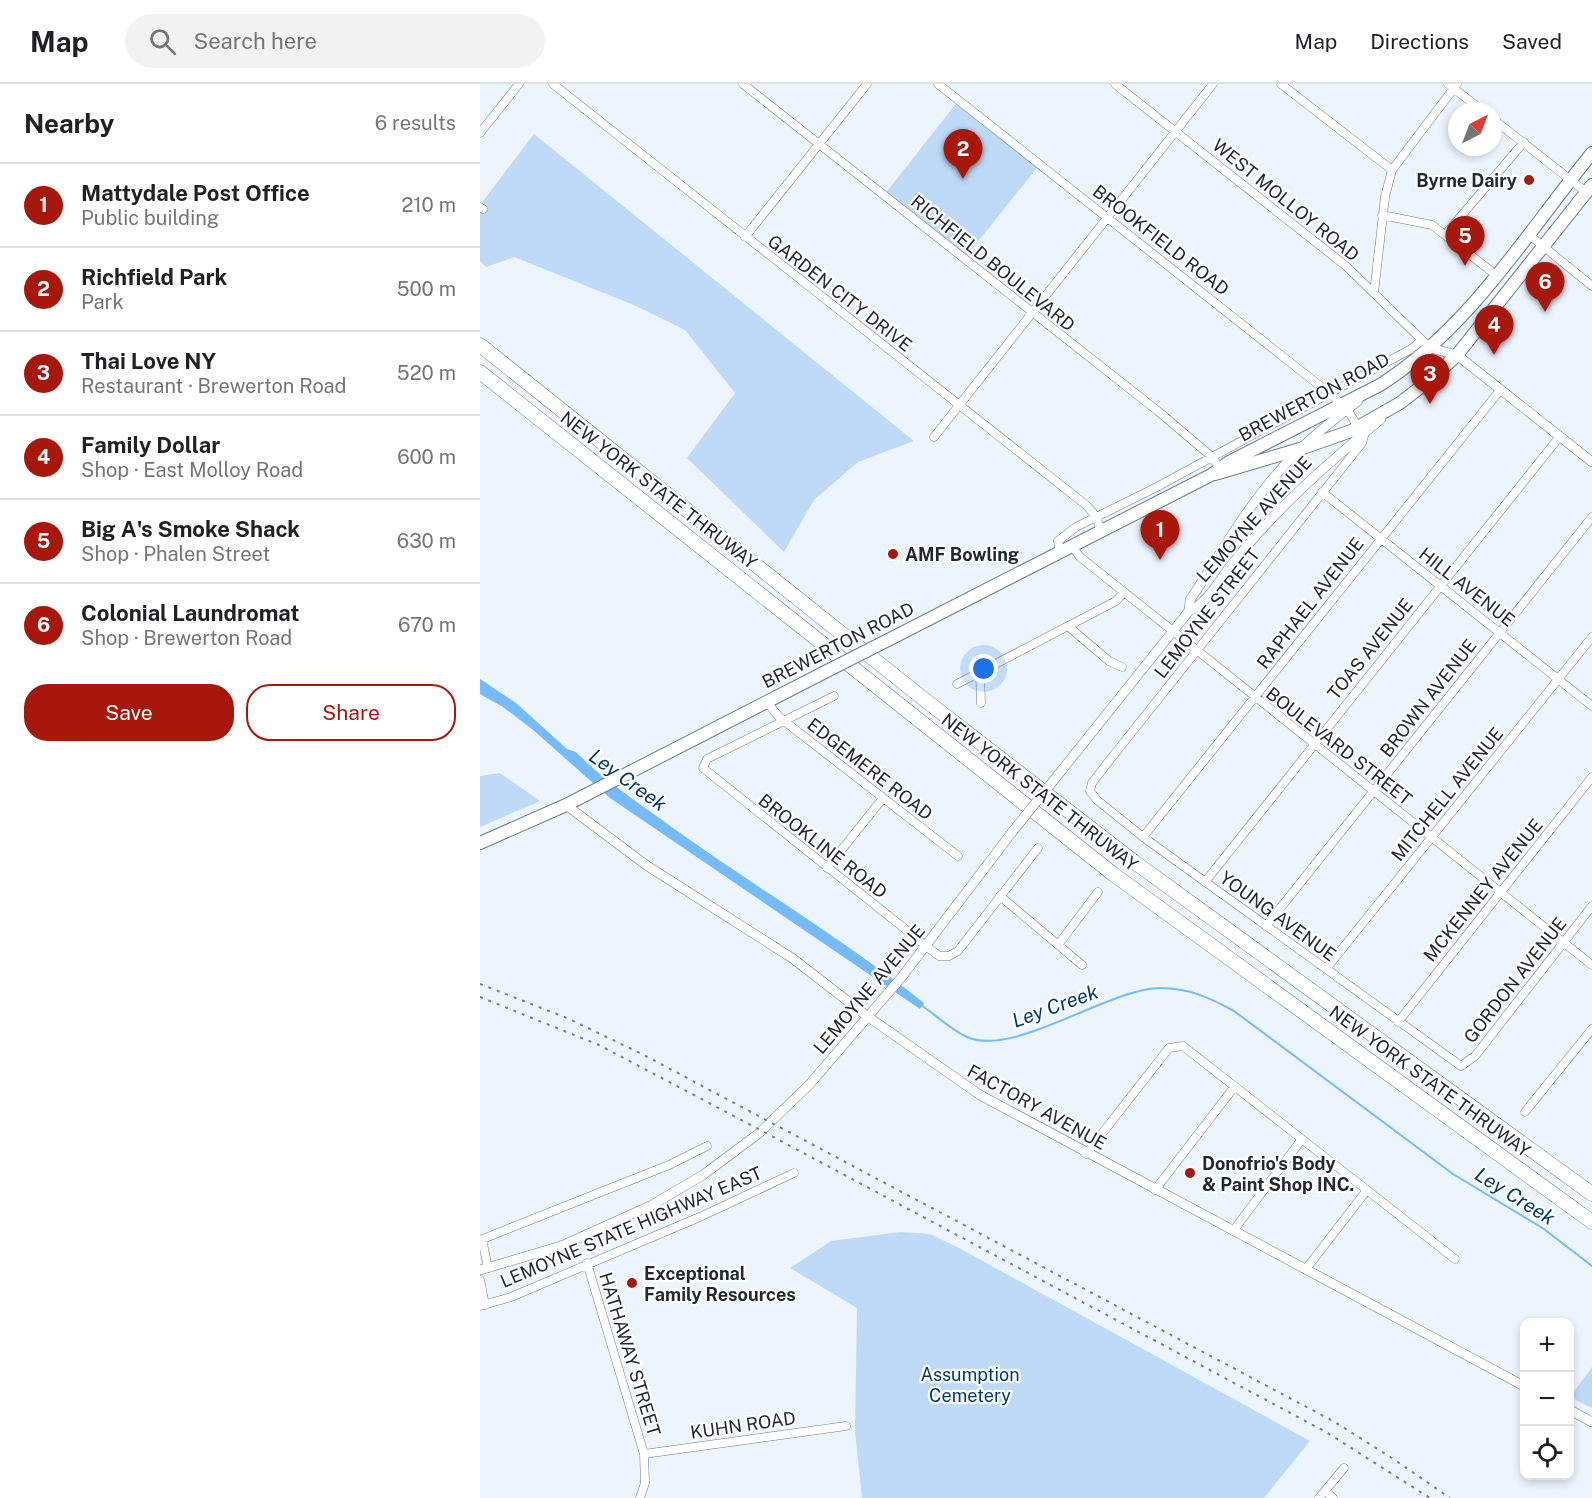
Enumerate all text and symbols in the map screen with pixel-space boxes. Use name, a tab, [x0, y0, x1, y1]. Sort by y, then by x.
search box	[125, 14, 545, 68]
text: Map	[30, 25, 89, 58]
icon: search	[146, 25, 179, 58]
text: Search here	[194, 28, 317, 54]
text: Map	[1295, 29, 1337, 54]
text: Directions	[1370, 29, 1469, 54]
text: Saved	[1502, 29, 1562, 54]
north arrow	[1448, 102, 1502, 156]
text: Nearby	[24, 108, 114, 139]
text: 6 results	[375, 111, 456, 135]
pin: 2	[944, 130, 982, 179]
street label: WEST MOLLOY ROAD	[1208, 134, 1364, 266]
place label: Byrne Dairy	[1416, 170, 1517, 191]
marker: Byrne Dairy	[1522, 173, 1536, 187]
text: Mattydale Post Office	[81, 180, 310, 206]
street label: BROOKFIELD ROAD	[1089, 180, 1233, 300]
street label: RICHFIELD BOULEVARD	[907, 191, 1079, 335]
text: 1	[39, 193, 48, 217]
text: 210 m	[402, 193, 456, 217]
text: Public building	[81, 206, 219, 230]
pin: 5	[1446, 216, 1484, 266]
street label: GARDEN CITY DRIVE	[764, 230, 916, 356]
pin: 6	[1526, 262, 1564, 312]
text: Richfield Park	[81, 264, 227, 290]
text: 2	[37, 277, 50, 301]
text: 500 m	[397, 277, 456, 301]
text: Park	[81, 290, 124, 314]
pin: 4	[1474, 306, 1514, 355]
text: Thai Love NY	[81, 348, 216, 374]
street label: BREWERTON ROAD	[1235, 348, 1393, 446]
pin: 3	[1410, 354, 1450, 404]
text: 3	[37, 361, 50, 385]
text: 520 m	[397, 361, 456, 385]
text: Restaurant · Brewerton Road	[81, 374, 347, 398]
street label: NEW YORK STATE THRUWAY	[557, 407, 761, 573]
text: Family Dollar	[81, 432, 220, 458]
text: 4	[37, 445, 50, 469]
text: 600 m	[397, 445, 456, 469]
street label: LEMOYNE AVENUE	[1192, 452, 1316, 586]
text: Shop · East Molloy Road	[81, 458, 303, 482]
pin: 1	[1140, 510, 1180, 560]
text: Big A's Smoke Shack	[81, 516, 300, 542]
text: 5	[37, 529, 50, 553]
text: 630 m	[397, 529, 456, 553]
street label: RAPHAEL AVENUE	[1252, 533, 1368, 673]
text: Shop · Phalen Street	[81, 542, 270, 566]
street label: HILL AVENUE	[1415, 543, 1519, 631]
place label: AMF Bowling	[905, 544, 1019, 565]
street label: LEMOYNE STREET	[1150, 544, 1264, 682]
marker: AMF Bowling	[886, 547, 900, 561]
street label: TOAS AVENUE	[1323, 594, 1417, 704]
street label: BREWERTON ROAD	[759, 598, 917, 692]
text: Colonial Laundromat	[81, 600, 300, 626]
text: 6	[37, 613, 50, 637]
text: 670 m	[398, 613, 456, 637]
text: Shop · Brewerton Road	[81, 626, 292, 650]
street label: BROWN AVENUE	[1376, 635, 1480, 761]
your location	[969, 654, 998, 683]
street label: BOULEVARD STREET	[1262, 683, 1416, 810]
button: Save	[24, 684, 234, 741]
button: Share	[246, 684, 456, 741]
street label: NEW YORK STATE THRUWAY	[938, 709, 1142, 875]
street label: EDGEMERE ROAD	[803, 714, 937, 824]
street label: MITCHELL AVENUE	[1387, 723, 1507, 865]
water label: Ley Creek	[585, 744, 672, 816]
street label: BROOKLINE ROAD	[755, 789, 891, 903]
street label: MCKENNEY AVENUE	[1419, 815, 1547, 965]
street label: YOUNG AVENUE	[1216, 867, 1340, 965]
street label: GORDON AVENUE	[1459, 913, 1571, 1047]
street label: LEMOYNE AVENUE	[809, 920, 929, 1058]
water label: Ley Creek	[1009, 979, 1101, 1033]
street label: NEW YORK STATE THRUWAY	[1325, 1001, 1535, 1161]
street label: FACTORY AVENUE	[964, 1060, 1110, 1154]
place label: Donofrio's Body & Paint Shop INC.	[1202, 1153, 1354, 1195]
street label: LEMOYNE STATE HIGHWAY EAST	[497, 1162, 765, 1292]
water label: Ley Creek	[1471, 1162, 1560, 1230]
marker: Donofrio's Body & Paint Shop INC.	[1183, 1166, 1197, 1180]
place label: Exceptional Family Resources	[644, 1263, 796, 1305]
street label: HATHAWAY STREET	[595, 1270, 665, 1439]
marker: Exceptional Family Resources	[625, 1276, 639, 1290]
map controls	[1520, 1318, 1574, 1480]
button: +	[1520, 1318, 1574, 1372]
park label: Assumption Cemetery	[920, 1364, 1020, 1406]
button: −	[1520, 1372, 1574, 1426]
street label: KUHN ROAD	[689, 1407, 797, 1443]
button: locate	[1520, 1426, 1574, 1480]

